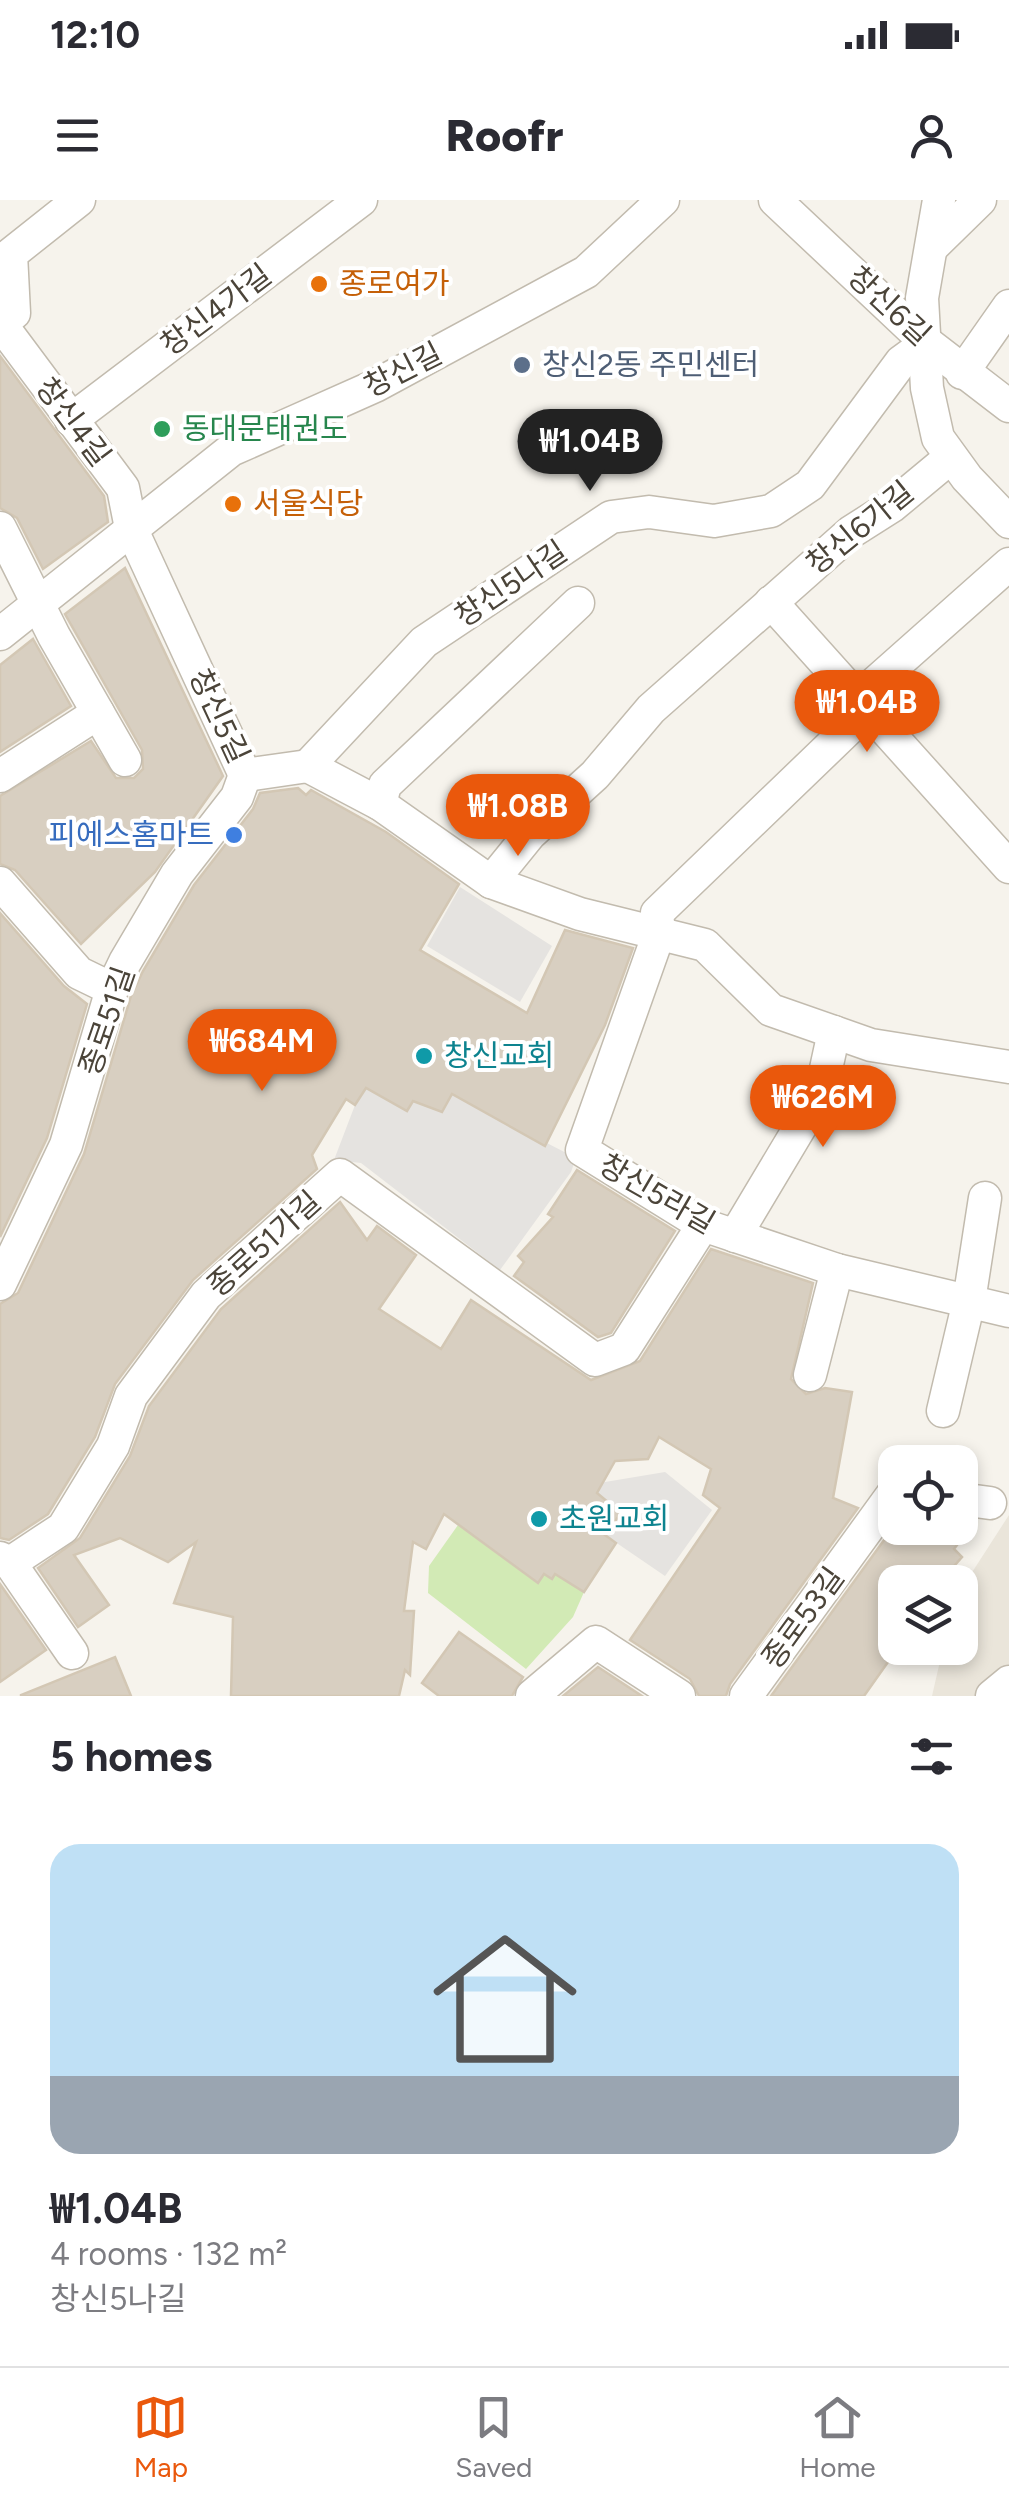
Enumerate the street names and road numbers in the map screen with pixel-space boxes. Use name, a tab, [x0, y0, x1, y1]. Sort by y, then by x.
street label: 창신4가길	[153, 256, 278, 363]
street label: 창신6길	[840, 258, 938, 353]
street label: 창신길	[357, 334, 448, 405]
street label: 창신4길	[28, 370, 119, 473]
street label: 창신6가길	[799, 473, 921, 582]
street label: 창신5나길	[447, 533, 574, 635]
street label: 창신5길	[182, 663, 257, 769]
street label: 종로51길	[71, 962, 142, 1080]
street label: 창신5라길	[593, 1146, 722, 1242]
street label: 종로51가길	[199, 1183, 328, 1304]
street label: 종로53길	[753, 1560, 852, 1676]

